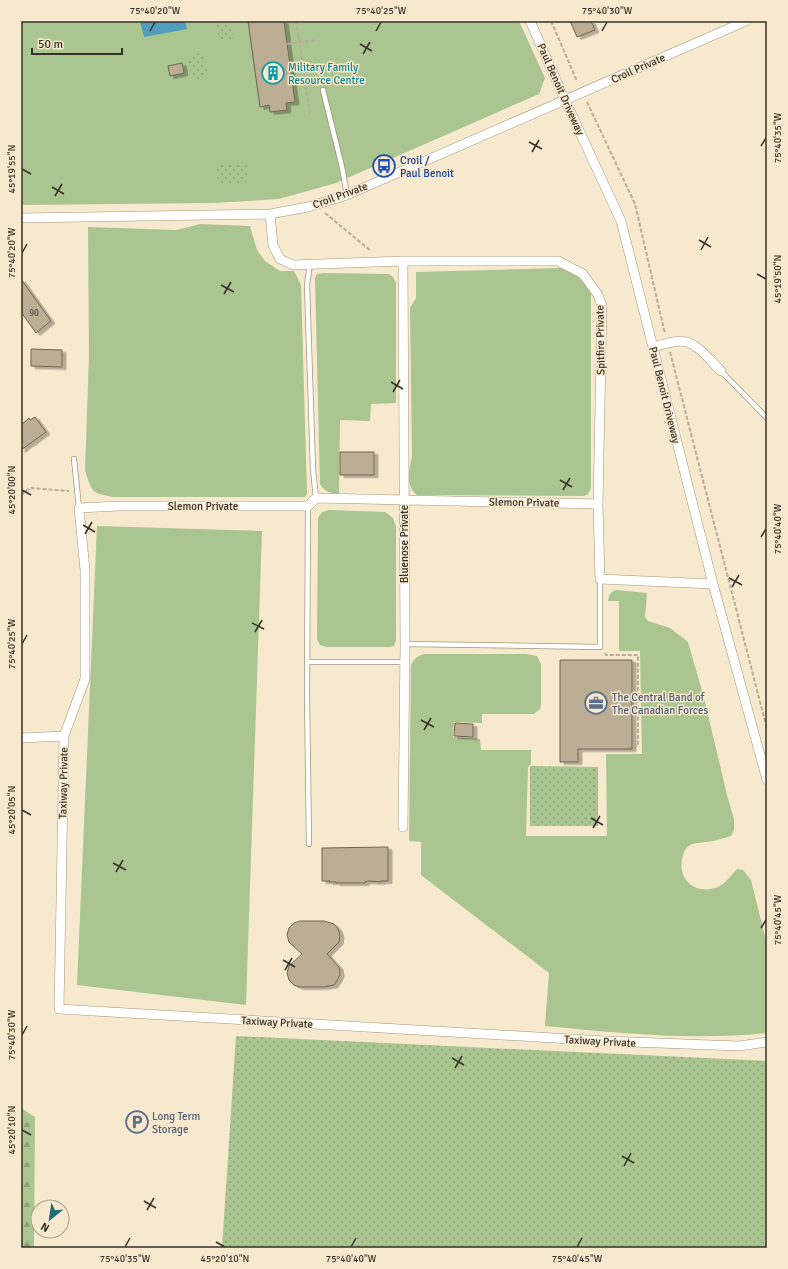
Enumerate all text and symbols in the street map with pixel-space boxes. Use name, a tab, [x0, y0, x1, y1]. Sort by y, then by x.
text: 75°40'20"W	[130, 5, 181, 17]
text: 75°40'25"W	[356, 5, 407, 17]
text: 75°40'30"W	[582, 5, 633, 17]
scale bar	[32, 30, 122, 56]
text: 50 m	[38, 37, 63, 52]
street label: Paul Benoit Driveway	[534, 41, 587, 138]
street label: Croil Private	[609, 51, 667, 86]
building icon: Military Family Resource Centre	[260, 60, 286, 86]
place label: Military Family Resource Centre	[288, 61, 365, 87]
text: 75°40'35"W	[772, 112, 784, 163]
text: 45°19'55"N	[6, 145, 18, 193]
bus stop icon: Croil / Paul Benoit	[371, 153, 397, 179]
place label: Croil / Paul Benoit	[400, 154, 454, 180]
street label: Croil Private	[311, 179, 370, 211]
text: 75°40'20"W	[6, 227, 18, 278]
text: 45°19'50"N	[772, 255, 784, 303]
street label: Spitfire Private	[593, 305, 608, 375]
house number: 90	[29, 308, 39, 319]
street label: Paul Benoit Driveway	[646, 345, 683, 446]
text: 45°20'00"N	[6, 466, 18, 514]
street label: Slemon Private	[489, 495, 559, 510]
street label: Slemon Private	[168, 500, 238, 513]
text: 75°40'40"W	[772, 503, 784, 554]
street label: Bluenose Private	[398, 505, 411, 583]
text: 75°40'25"W	[6, 618, 18, 669]
office icon: The Central Band of The Canadian Forces	[583, 690, 609, 716]
place label: The Central Band of The Canadian Forces	[612, 691, 708, 717]
street label: Taxiway Private	[56, 747, 71, 819]
text: 45°20'05"N	[6, 786, 18, 834]
text: 75°40'45"W	[772, 894, 784, 945]
text: 75°40'30"W	[6, 1009, 18, 1060]
street label: Taxiway Private	[241, 1014, 313, 1031]
street label: Taxiway Private	[564, 1033, 636, 1050]
text: 45°20'10"N	[6, 1106, 18, 1154]
parking icon: Long Term Storage	[124, 1109, 150, 1135]
place label: Long Term Storage	[152, 1110, 200, 1136]
north arrow	[30, 1199, 70, 1239]
text: N	[39, 1220, 52, 1235]
text: 75°40'35"W	[100, 1253, 151, 1265]
text: 45°20'10"N	[201, 1253, 249, 1265]
text: 75°40'40"W	[326, 1253, 377, 1265]
text: 75°40'45"W	[552, 1253, 603, 1265]

